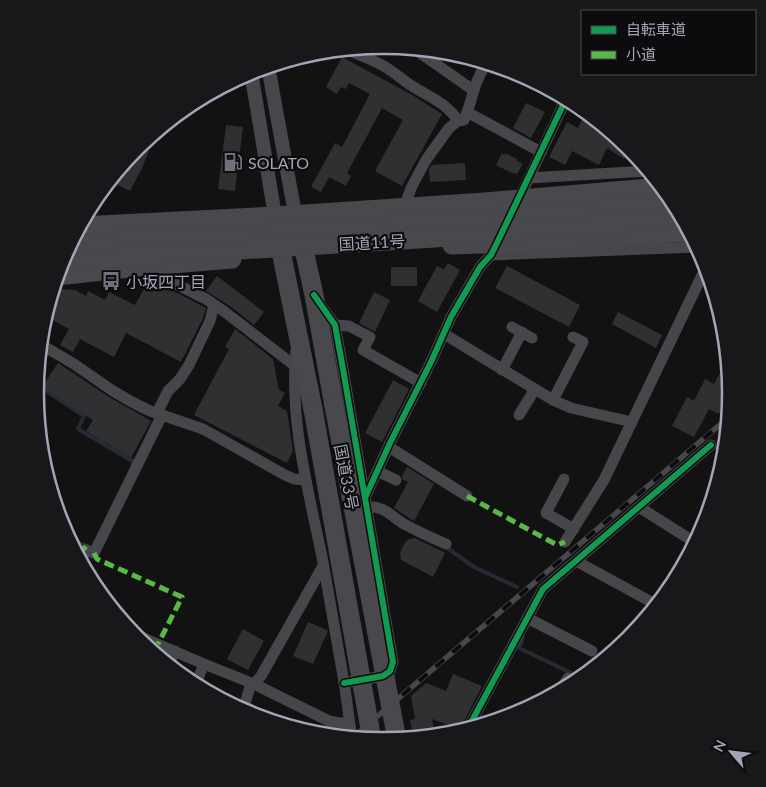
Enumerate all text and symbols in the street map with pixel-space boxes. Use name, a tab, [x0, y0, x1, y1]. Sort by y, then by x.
legend	[581, 10, 756, 75]
text: 自転車道	[626, 20, 686, 38]
text: 小道	[626, 45, 656, 63]
fuel station icon: SOLATO	[222, 151, 244, 173]
place label: SOLATO	[248, 153, 309, 172]
street label: 国道11号	[338, 231, 406, 253]
bus stop icon: 小坂四丁目	[100, 270, 122, 292]
place label: 小坂四丁目	[126, 272, 206, 291]
street label: 国道33号	[331, 443, 363, 511]
north arrow	[706, 727, 756, 777]
text: N	[709, 737, 729, 754]

